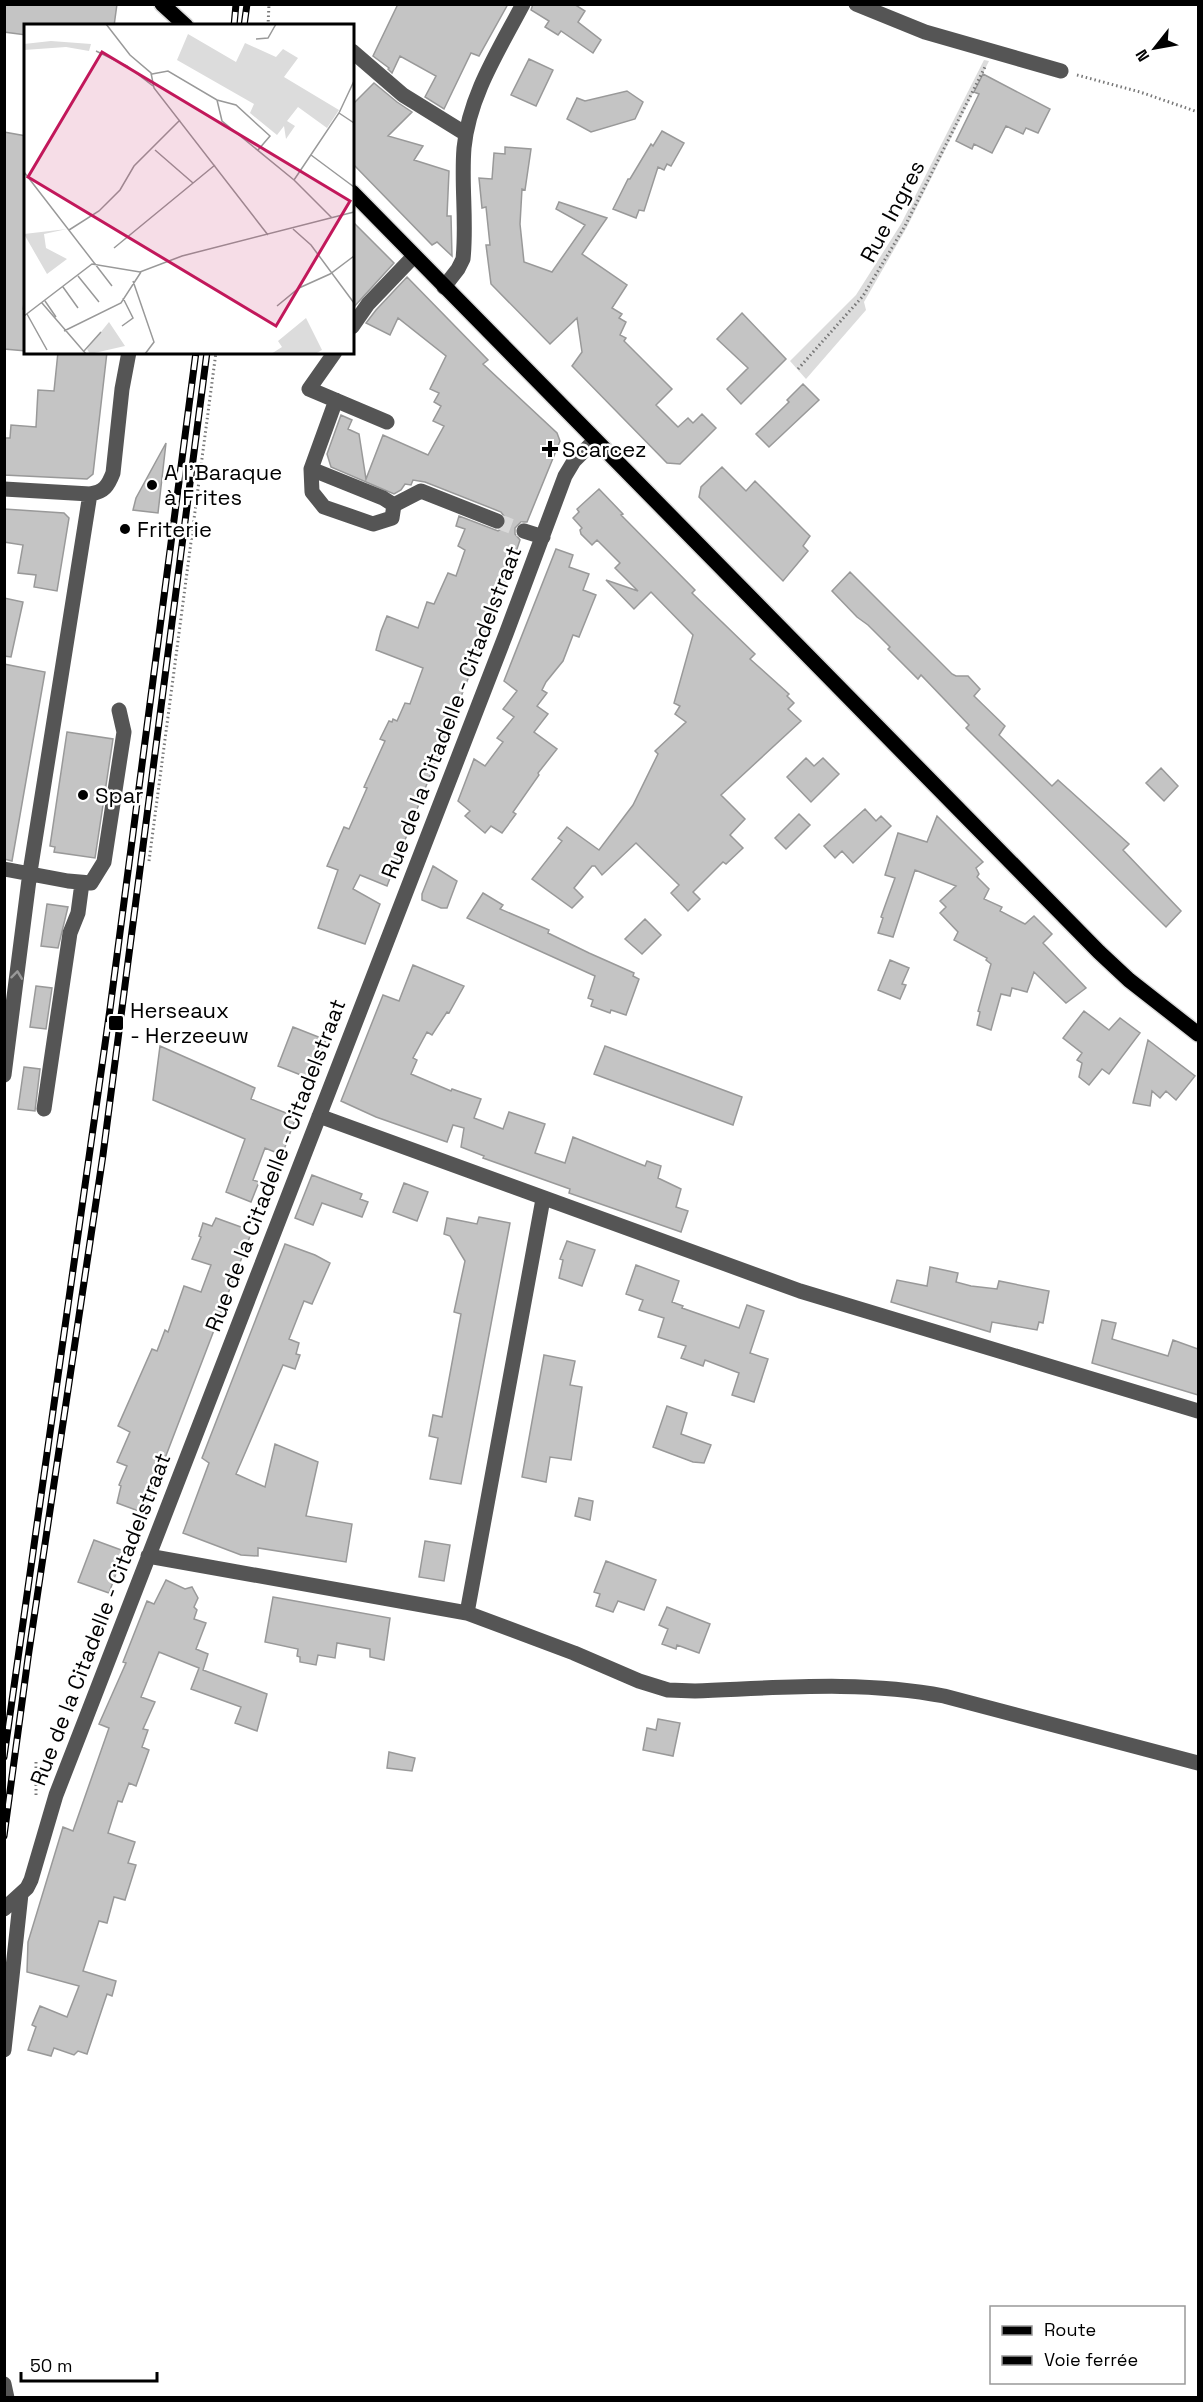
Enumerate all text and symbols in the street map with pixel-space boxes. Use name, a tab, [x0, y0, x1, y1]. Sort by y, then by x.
north arrow	[1125, 18, 1185, 78]
inset map	[24, 24, 354, 354]
text: N	[1131, 45, 1154, 65]
street label: Rue Ingres	[853, 155, 931, 267]
place label: Scarcez	[562, 435, 646, 463]
marker: Scarcez	[543, 442, 557, 456]
place label: A l'Baraque à Frites	[164, 458, 282, 511]
marker: A l'Baraque à Frites	[145, 478, 159, 492]
place label: Friterie	[137, 515, 212, 543]
marker: Friterie	[118, 522, 132, 536]
street label: Rue de la Citadelle - Citadelstraat	[374, 542, 528, 882]
place label: Spar	[95, 781, 144, 809]
marker: Spar	[76, 788, 90, 802]
one-way arrow	[10, 971, 23, 980]
street label: Rue de la Citadelle - Citadelstraat	[198, 995, 352, 1335]
place label: Herseaux - Herzeeuw	[130, 996, 249, 1049]
marker: Herseaux - Herzeeuw	[107, 1014, 125, 1032]
street label: Rue de la Citadelle - Citadelstraat	[23, 1449, 177, 1789]
legend	[990, 2306, 1185, 2384]
text: Route	[1044, 2318, 1096, 2341]
scale bar	[21, 2345, 158, 2383]
text: Voie ferrée	[1044, 2348, 1138, 2371]
text: 50 m	[30, 2354, 72, 2377]

